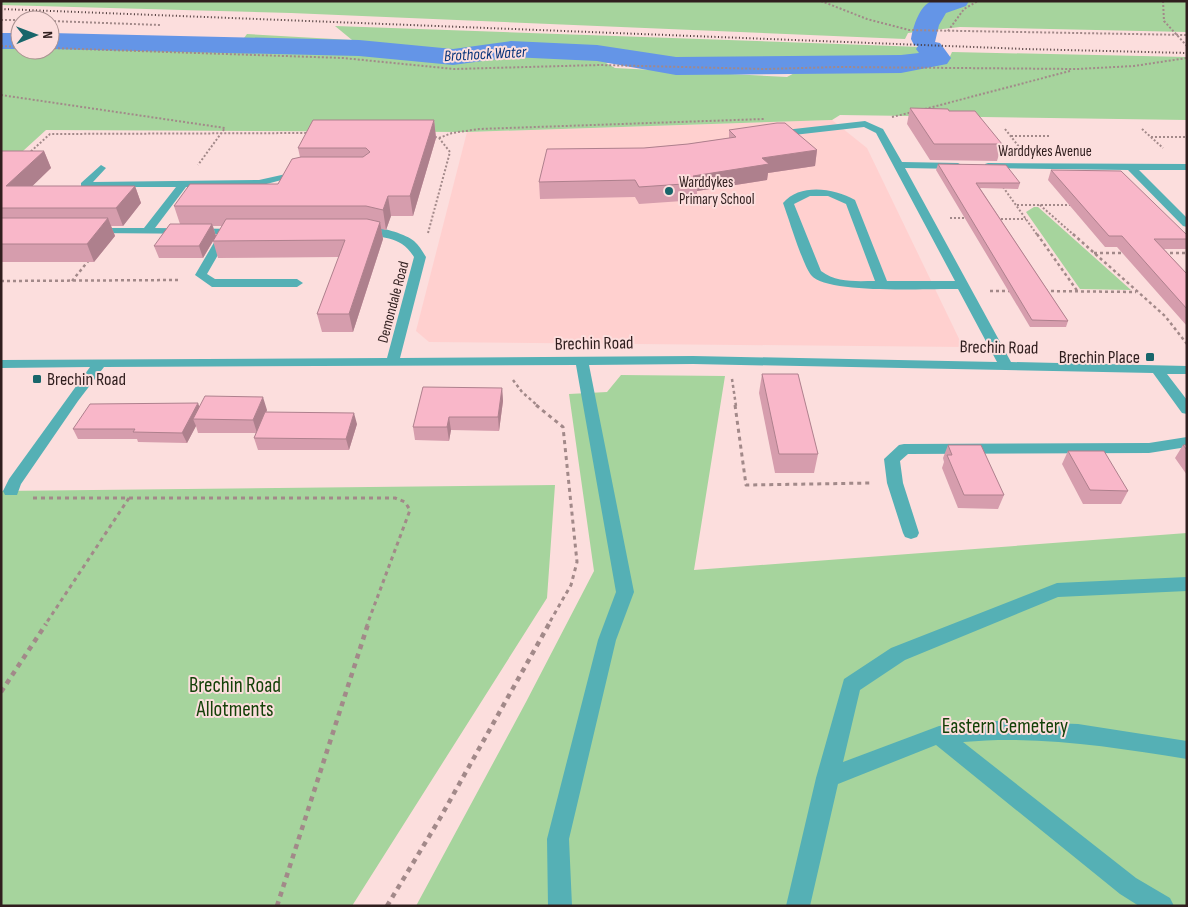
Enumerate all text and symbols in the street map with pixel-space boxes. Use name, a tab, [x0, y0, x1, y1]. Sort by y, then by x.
north arrow	[10, 10, 60, 60]
text: N	[39, 31, 56, 39]
water label: Brothock Water	[443, 43, 527, 66]
street label: Warddykes Avenue	[998, 142, 1092, 161]
place label: Warddykes Primary School	[679, 173, 755, 209]
marker: Warddykes Primary School	[663, 185, 675, 197]
street label: Demondale Road	[373, 259, 414, 345]
street label: Brechin Road	[554, 332, 634, 355]
street label: Brechin Road	[959, 336, 1039, 359]
place label: Brechin Place	[1059, 347, 1140, 368]
marker: Brechin Place	[1144, 351, 1156, 363]
place label: Brechin Road	[47, 369, 126, 390]
marker: Brechin Road	[31, 373, 43, 385]
park label: Brechin Road Allotments	[189, 673, 281, 722]
park label: Eastern Cemetery	[942, 714, 1068, 739]

